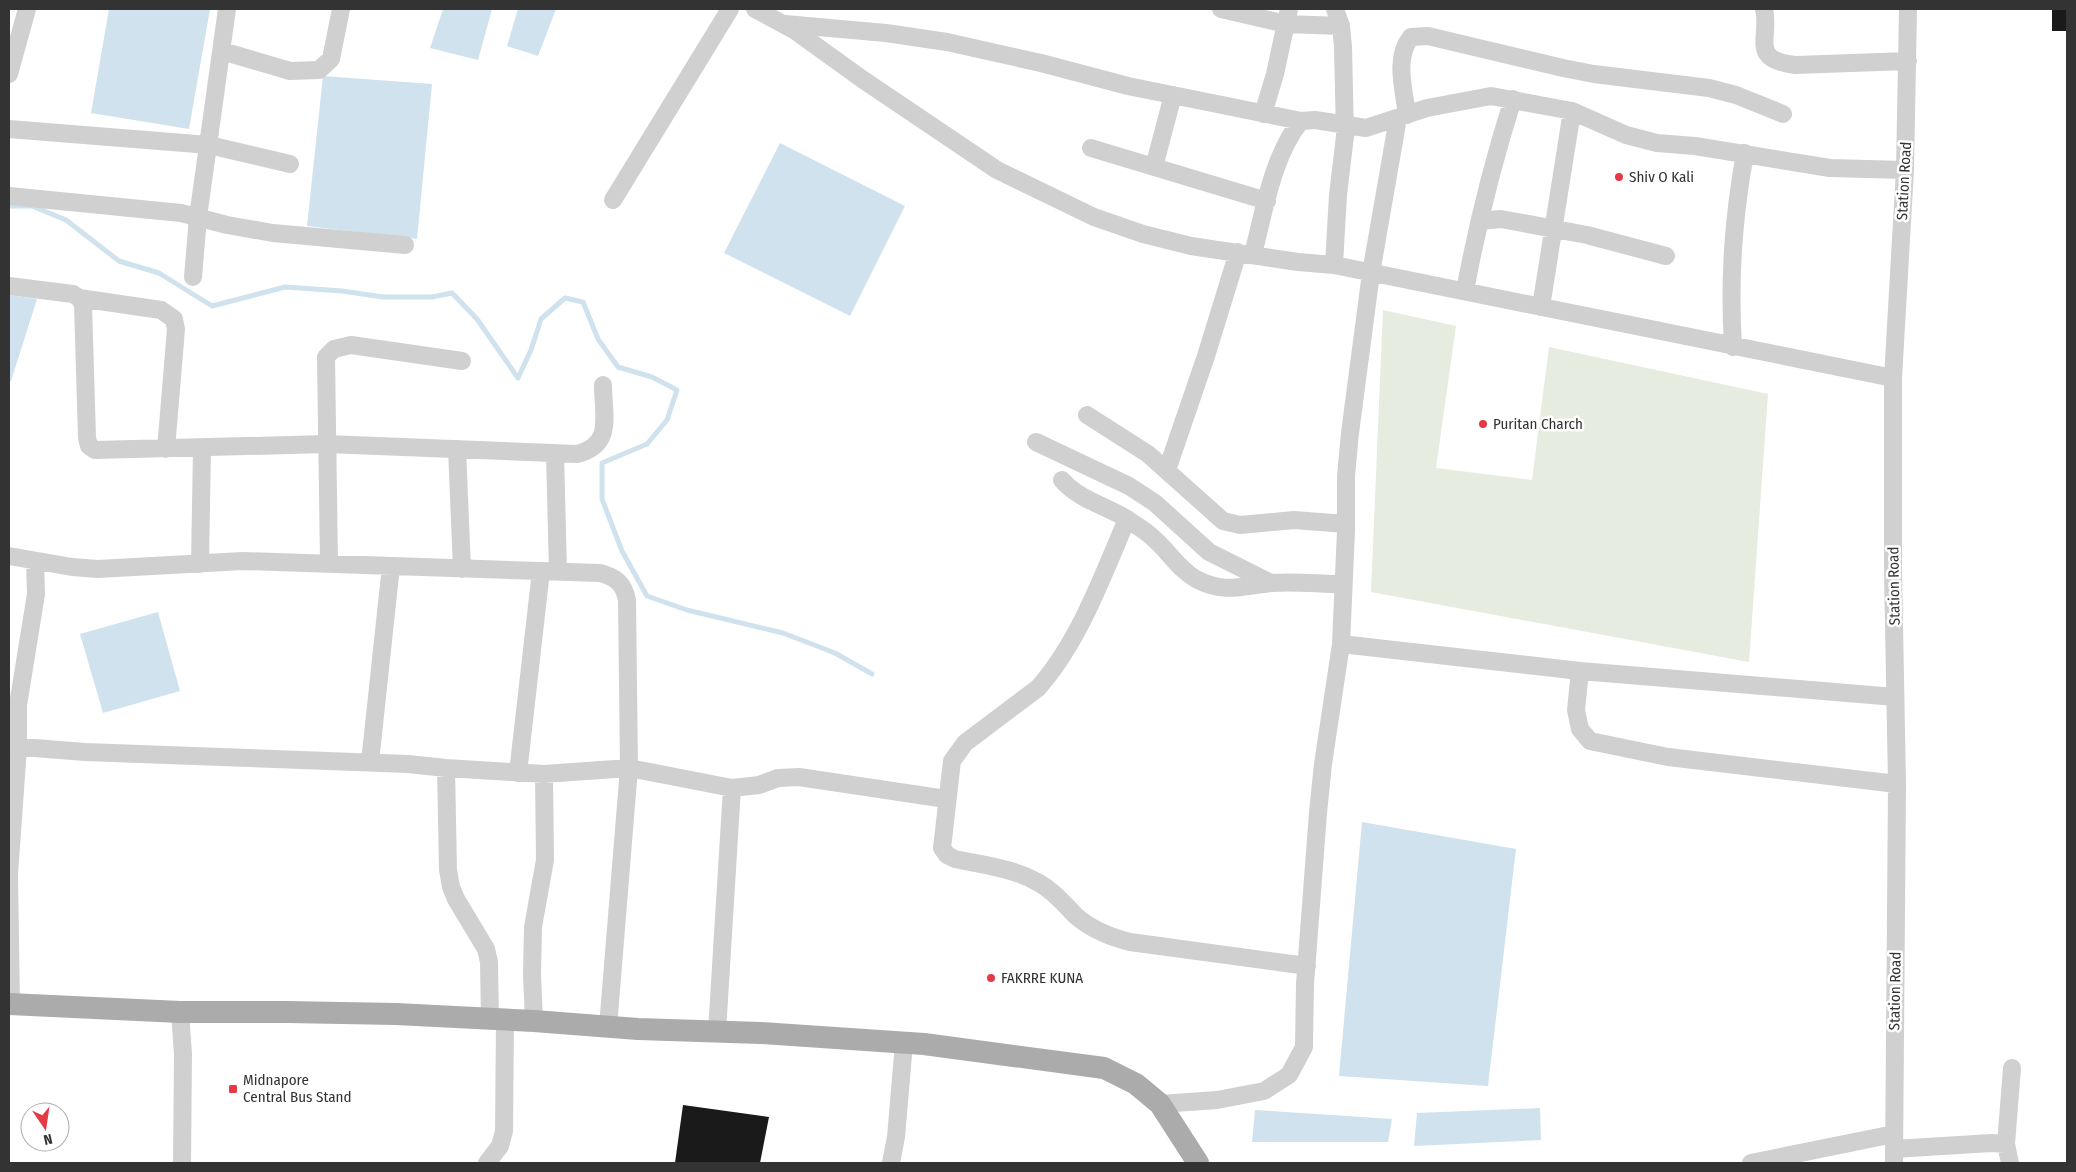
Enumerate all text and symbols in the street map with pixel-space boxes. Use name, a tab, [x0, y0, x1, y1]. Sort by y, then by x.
street label: Station Road	[1893, 141, 1915, 221]
place label: Shiv O Kali	[1629, 168, 1694, 186]
marker: Shiv O Kali	[1613, 171, 1625, 183]
place label: Puritan Charch	[1493, 415, 1583, 433]
marker: Puritan Charch	[1477, 418, 1489, 430]
street label: Station Road	[1884, 546, 1904, 626]
street label: Station Road	[1885, 951, 1905, 1031]
place label: FAKRRE KUNA	[1001, 969, 1083, 987]
marker: FAKRRE KUNA	[985, 972, 997, 984]
place label: Midnapore Central Bus Stand	[243, 1071, 352, 1106]
marker: Midnapore Central Bus Stand	[227, 1083, 239, 1095]
north arrow	[20, 1102, 70, 1152]
text: N	[42, 1130, 54, 1148]

